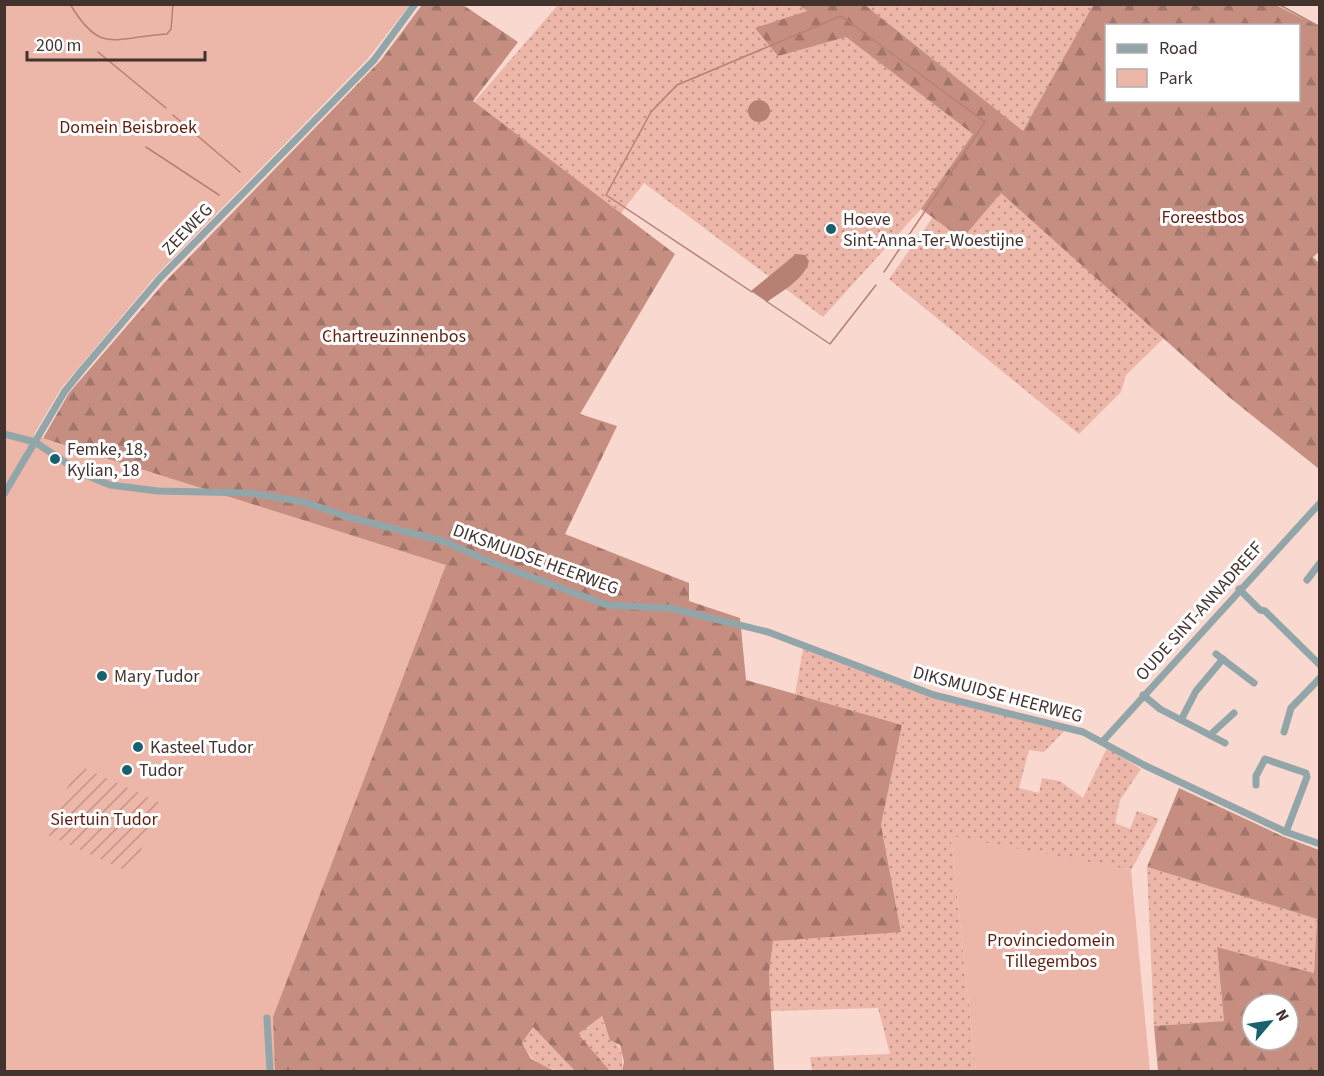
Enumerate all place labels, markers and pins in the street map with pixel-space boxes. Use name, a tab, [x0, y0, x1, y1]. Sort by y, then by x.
place label: Hoeve Sint-Anna-Ter-Woestijne	[843, 207, 1024, 253]
marker: Hoeve Sint-Anna-Ter-Woestijne	[824, 222, 838, 236]
place label: Femke, 18, Kylian, 18	[67, 437, 147, 483]
marker: Femke, 18, Kylian, 18	[48, 452, 62, 466]
place label: Mary Tudor	[114, 664, 200, 689]
marker: Mary Tudor	[95, 669, 109, 683]
place label: Kasteel Tudor	[150, 735, 254, 760]
marker: Kasteel Tudor	[131, 740, 145, 754]
place label: Tudor	[139, 758, 184, 783]
marker: Tudor	[120, 763, 134, 777]

